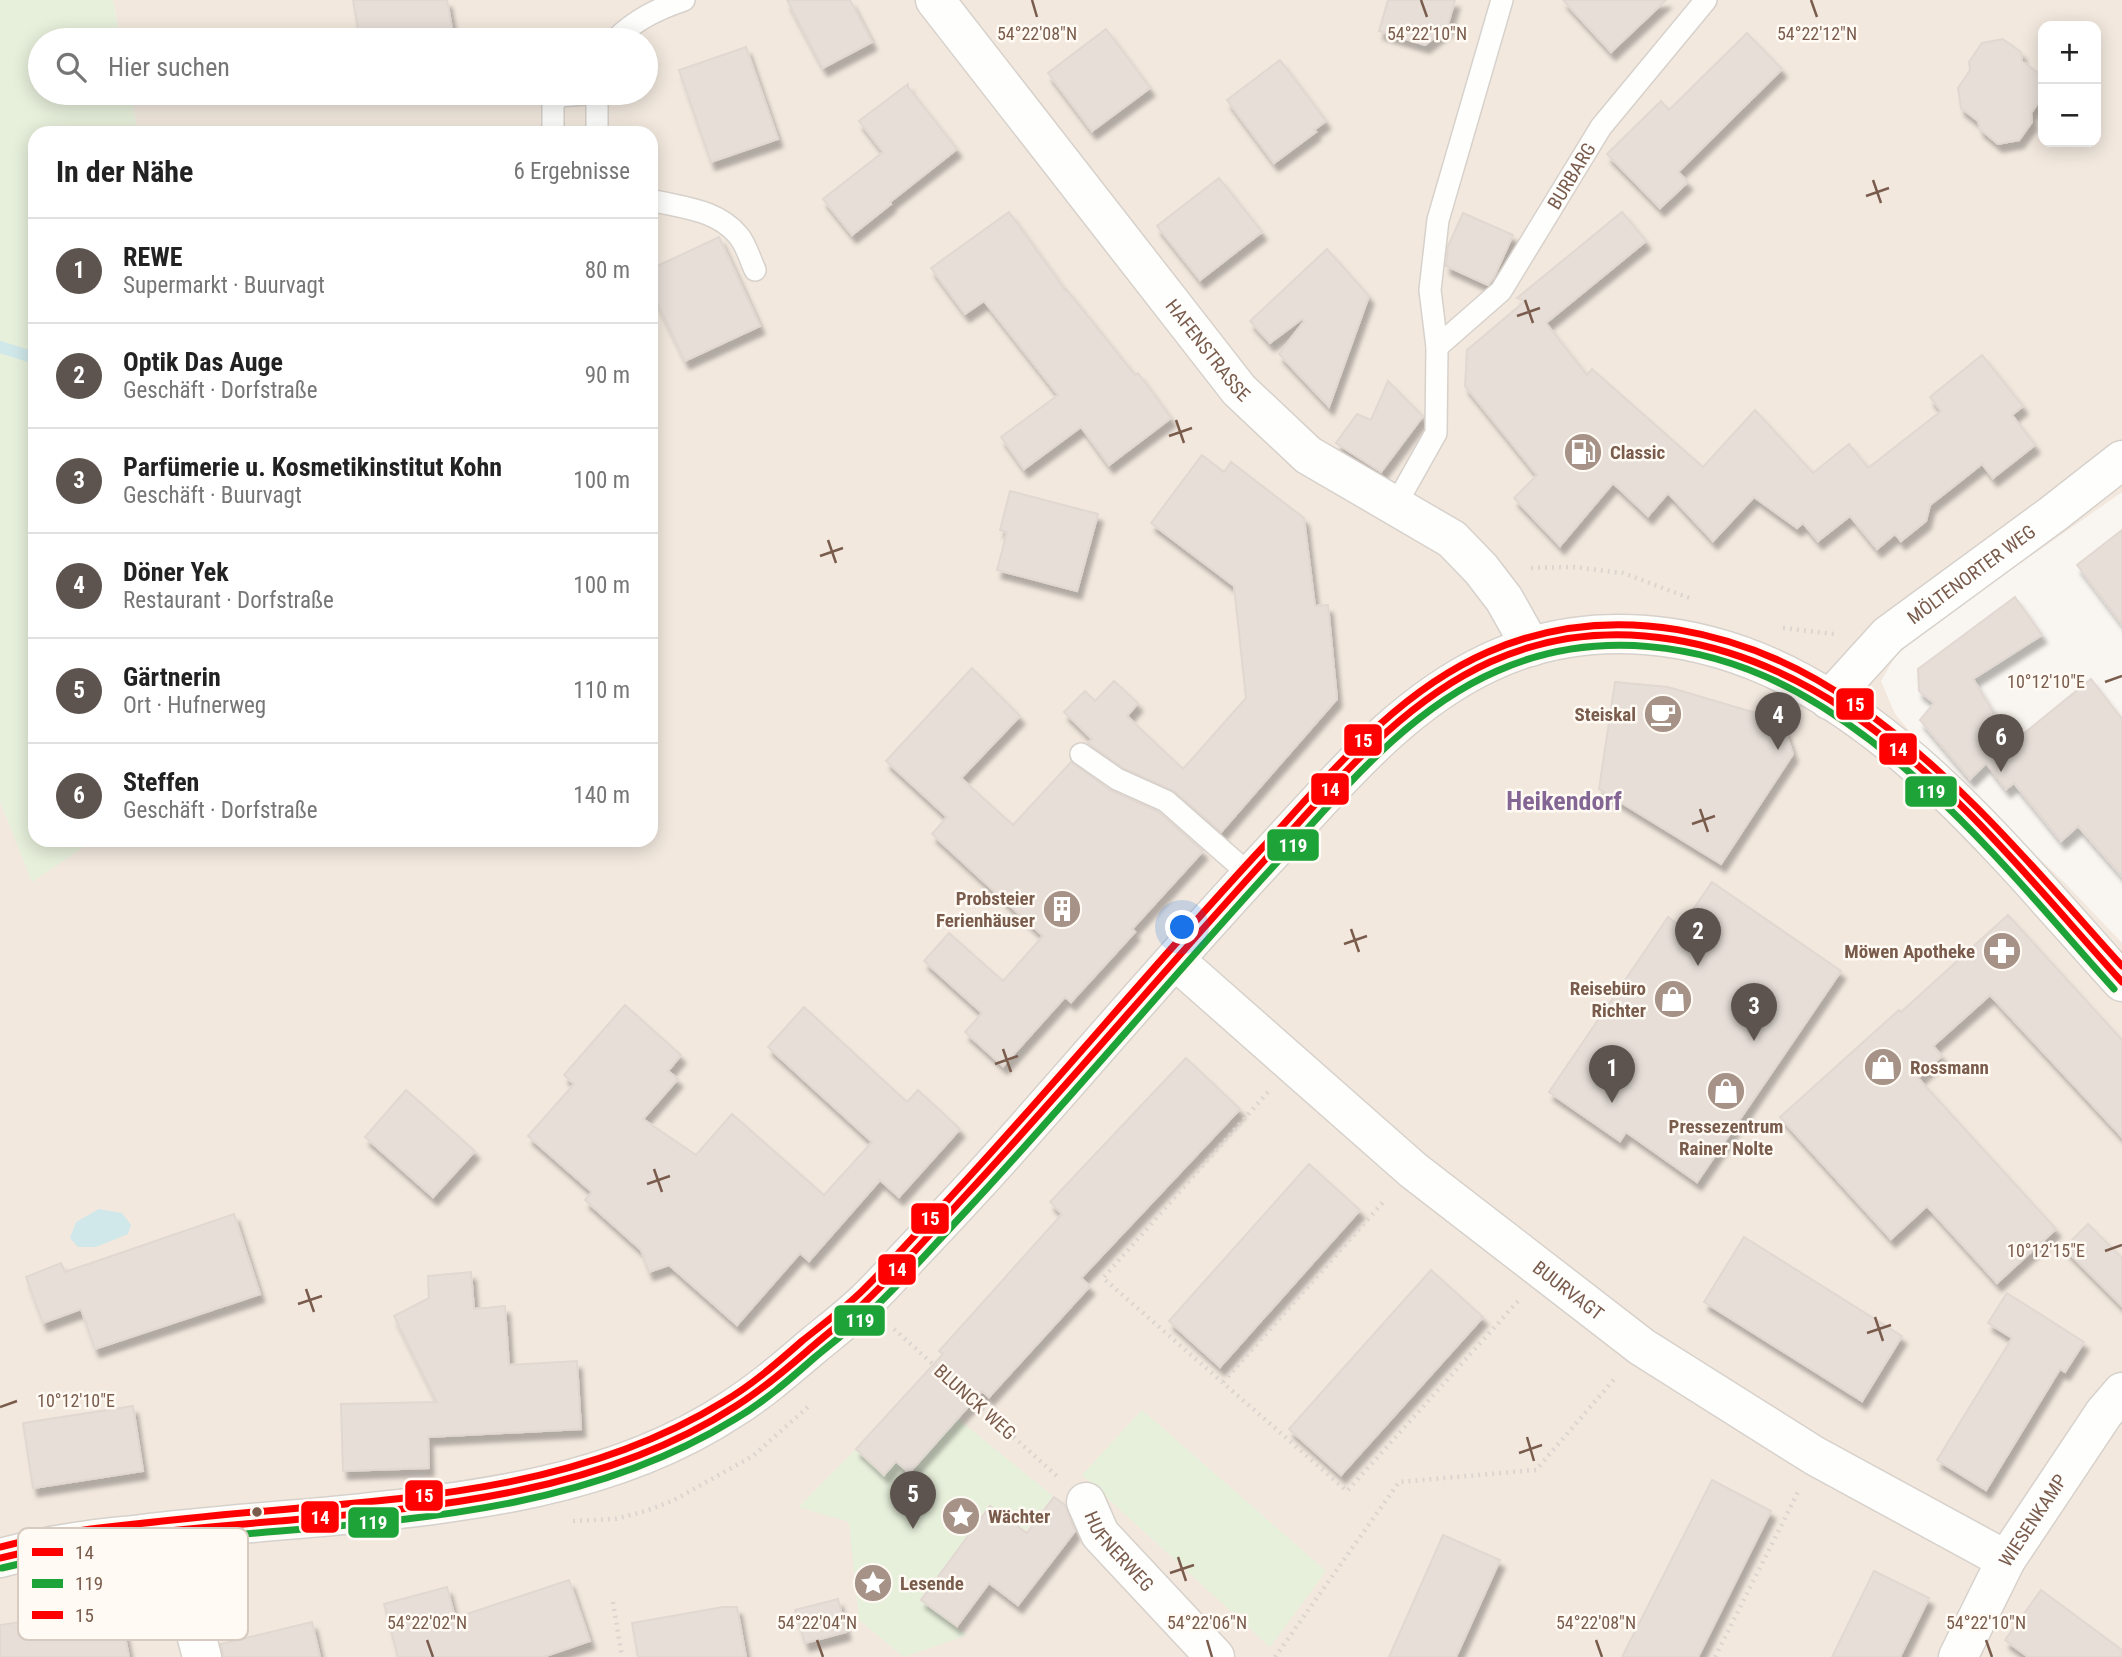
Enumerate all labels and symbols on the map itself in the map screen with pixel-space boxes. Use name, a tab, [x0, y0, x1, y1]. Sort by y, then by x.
text: 54°22'08"N	[997, 23, 1077, 44]
text: 54°22'10"N	[1387, 23, 1467, 44]
text: 54°22'12"N	[1777, 23, 1857, 44]
street label: BURBARG	[1542, 138, 1600, 213]
street label: HAFENSTRASSE	[1161, 294, 1255, 406]
fuel station icon: Classic	[1562, 431, 1604, 473]
place label: Classic	[1610, 441, 1666, 464]
street label: MÖLTENORTER WEG	[1903, 519, 2040, 629]
text: 10°12'10"E	[2007, 671, 2085, 692]
line badge: 15	[1835, 687, 1875, 721]
pin: 4	[1755, 692, 1801, 750]
cafe icon: Steiskal	[1642, 693, 1684, 735]
text: 15	[1845, 693, 1865, 716]
place label: Steiskal	[1575, 703, 1636, 726]
pin: 6	[1978, 714, 2024, 772]
line badge: 15	[1343, 723, 1383, 757]
text: 15	[1353, 729, 1373, 752]
line badge: 14	[1878, 732, 1918, 766]
text: 14	[1888, 738, 1908, 761]
line badge: 14	[1310, 772, 1350, 806]
line badge: 119	[1904, 775, 1958, 808]
text: 14	[1320, 778, 1340, 801]
text: 119	[1917, 780, 1945, 803]
district label: Heikendorf	[1506, 786, 1622, 816]
line badge: 119	[1266, 828, 1320, 862]
text: 119	[1279, 834, 1307, 857]
place label: Probsteier Ferienhäuser	[936, 887, 1035, 932]
building icon: Probsteier Ferienhäuser	[1041, 888, 1083, 930]
pin: 2	[1675, 908, 1721, 966]
your location	[1165, 910, 1199, 944]
pharmacy icon: Möwen Apotheke	[1981, 930, 2023, 972]
place label: Möwen Apotheke	[1844, 940, 1975, 963]
place label: Reisebüro Richter	[1570, 977, 1646, 1022]
shop icon: Reisebüro Richter	[1652, 978, 1694, 1020]
pin: 3	[1731, 983, 1777, 1041]
pin: 1	[1589, 1045, 1635, 1103]
shop icon: Rossmann	[1862, 1046, 1904, 1088]
place label: Rossmann	[1910, 1056, 1989, 1079]
shop icon: Pressezentrum Rainer Nolte	[1705, 1070, 1747, 1112]
place label: Pressezentrum Rainer Nolte	[1669, 1115, 1783, 1160]
line badge: 15	[910, 1202, 950, 1235]
text: 15	[920, 1207, 940, 1230]
text: 10°12'15"E	[2007, 1240, 2085, 1261]
line badge: 14	[877, 1253, 917, 1286]
street label: BUURVAGT	[1528, 1256, 1609, 1325]
text: 14	[887, 1258, 907, 1281]
line badge: 119	[833, 1304, 886, 1337]
text: 119	[846, 1309, 874, 1332]
street label: BLUNCK WEG	[929, 1359, 1021, 1445]
text: 10°12'10"E	[37, 1390, 115, 1411]
street label: WIESENKAMP	[1994, 1470, 2071, 1571]
pin: 5	[890, 1471, 936, 1529]
line badge: 15	[404, 1479, 444, 1512]
text: 15	[414, 1484, 434, 1507]
place icon: Wächter	[940, 1495, 982, 1537]
line badge: 14	[300, 1500, 340, 1534]
unlabelled marker	[250, 1505, 264, 1519]
place label: Wächter	[988, 1505, 1050, 1528]
text: 14	[310, 1506, 330, 1529]
line badge: 119	[347, 1506, 400, 1539]
street label: HUFNERWEG	[1080, 1507, 1159, 1596]
text: 119	[359, 1511, 387, 1534]
legend	[18, 1528, 248, 1640]
text: 14	[75, 1541, 94, 1564]
place icon: Lesende	[852, 1562, 894, 1604]
text: 119	[75, 1572, 103, 1595]
place label: Lesende	[900, 1572, 964, 1595]
text: 15	[75, 1604, 94, 1627]
text: 54°22'02"N	[387, 1612, 467, 1633]
text: 54°22'04"N	[777, 1612, 857, 1633]
text: 54°22'06"N	[1167, 1612, 1247, 1633]
text: 54°22'08"N	[1556, 1612, 1636, 1633]
text: 54°22'10"N	[1946, 1612, 2026, 1633]

